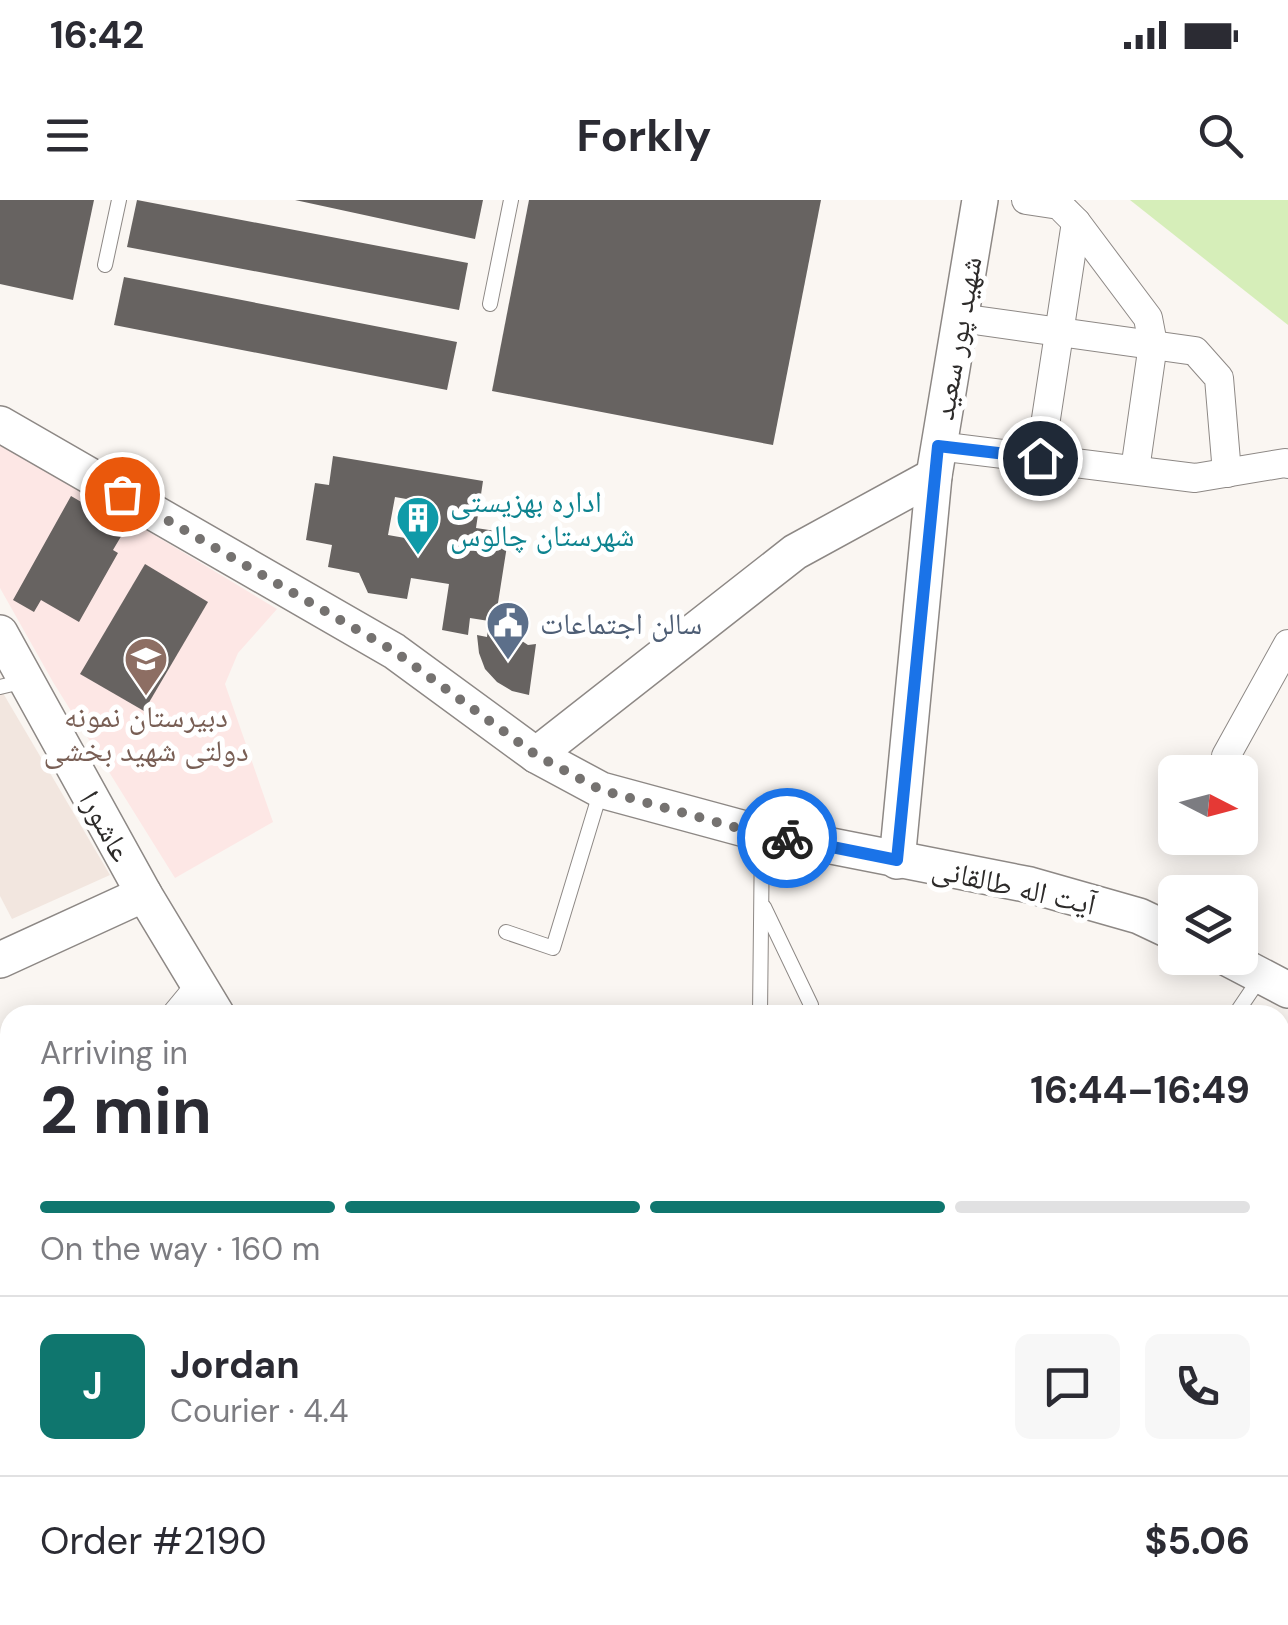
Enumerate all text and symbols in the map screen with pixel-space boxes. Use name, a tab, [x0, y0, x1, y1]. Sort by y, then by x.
text: 16:42	[50, 10, 144, 60]
text: Forkly	[577, 106, 711, 165]
icon: menu	[40, 108, 95, 163]
icon: search	[1193, 108, 1248, 163]
street label: شهید پور سعید	[923, 253, 991, 423]
pin	[998, 416, 1083, 501]
icon: home	[1013, 431, 1068, 486]
pin	[80, 452, 165, 537]
icon: bag	[95, 467, 150, 522]
place label: اداره بهزیستی شهرستان چالوس	[450, 482, 634, 555]
building icon: اداره بهزیستی شهرستان چالوس	[395, 495, 441, 556]
public building icon: سالن اجتماعات	[485, 600, 531, 661]
place label: سالن اجتماعات	[540, 604, 702, 643]
school or university icon: دبیرستان نمونه دولتی شهید بخشی	[123, 636, 169, 697]
place label: دبیرستان نمونه دولتی شهید بخشی	[43, 697, 249, 770]
north arrow	[1158, 755, 1258, 855]
map controls	[1158, 755, 1258, 975]
street label: عاشورا	[71, 784, 141, 868]
courier	[737, 788, 837, 888]
icon: bike	[760, 811, 815, 866]
street label: آیت اله طالقانی	[928, 848, 1101, 924]
button: layers	[1158, 875, 1258, 975]
text: Arriving in	[40, 1032, 188, 1074]
text: 16:44–16:49	[1030, 1065, 1250, 1115]
text: 2 min	[40, 1069, 212, 1153]
text: On the way · 160 m	[40, 1228, 320, 1270]
button: chat	[1015, 1334, 1120, 1439]
button: phone	[1145, 1334, 1250, 1439]
text: Jordan	[170, 1340, 300, 1390]
text: J	[82, 1361, 103, 1411]
text: Courier · 4.4	[170, 1390, 348, 1432]
text: Order #2190	[40, 1516, 266, 1566]
text: $5.06	[1145, 1516, 1250, 1566]

